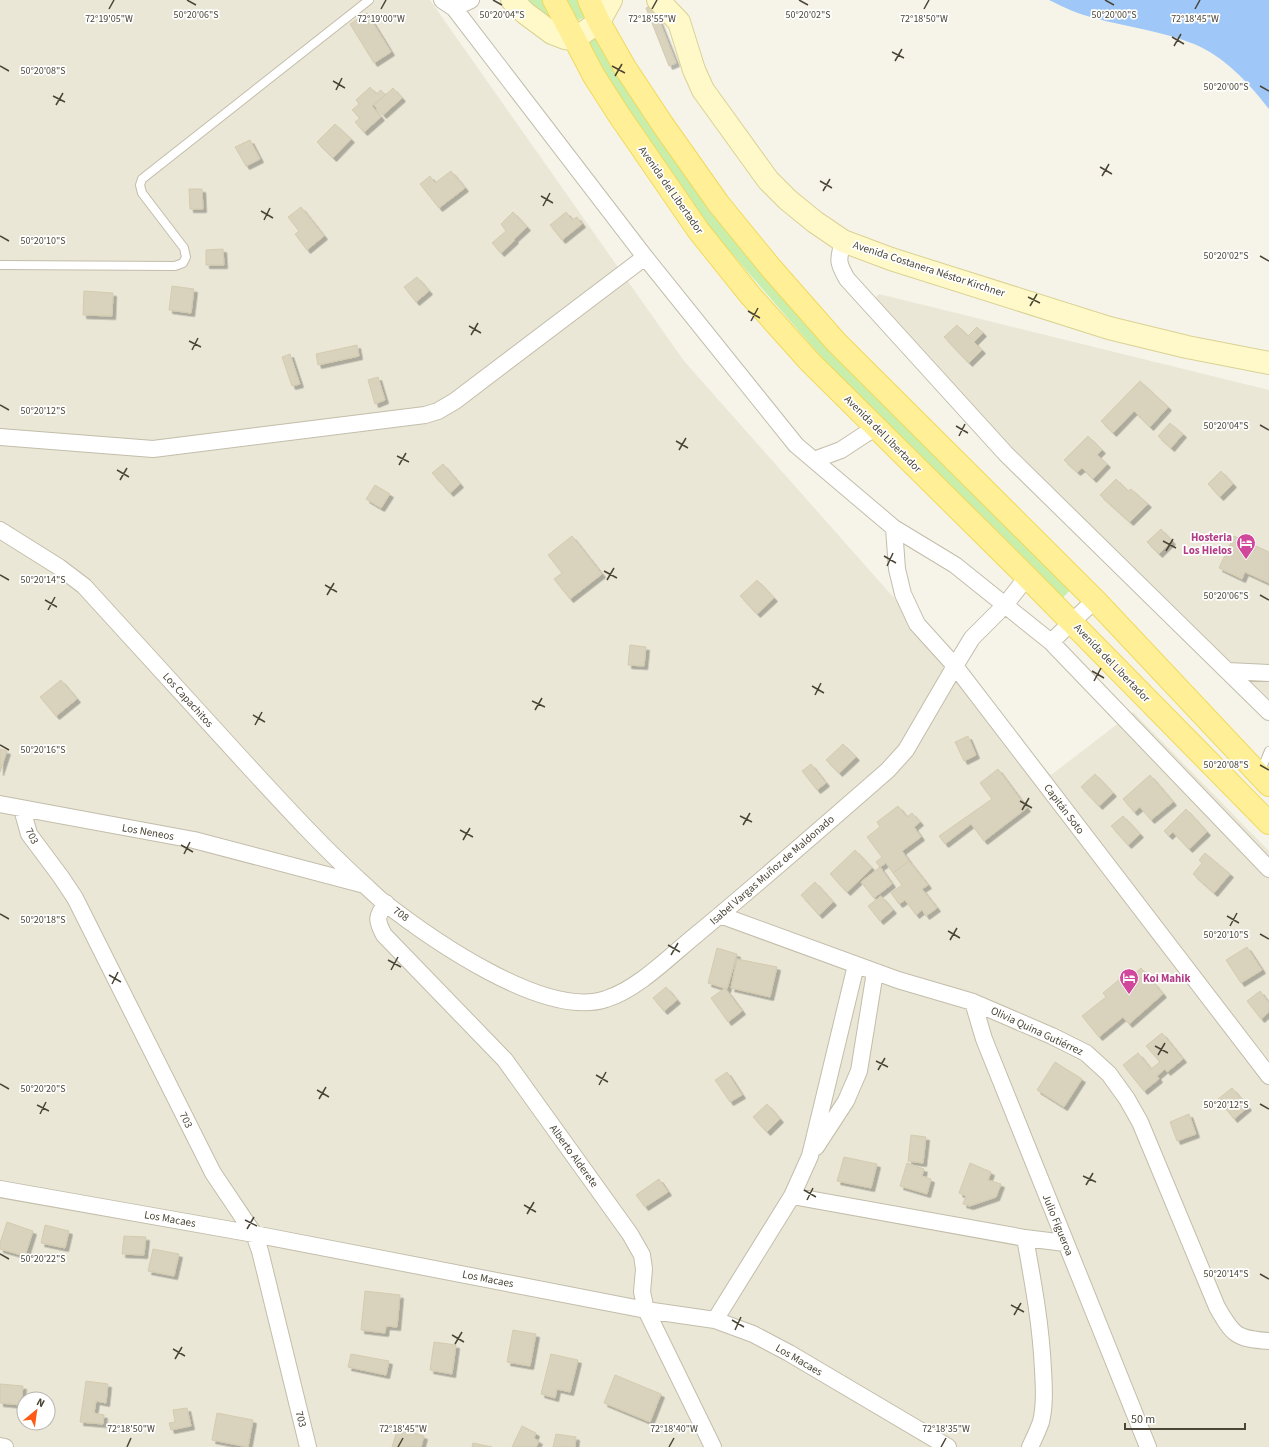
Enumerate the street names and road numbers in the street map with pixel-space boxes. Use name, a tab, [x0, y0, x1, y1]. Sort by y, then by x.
street label: Avenida del Libertador	[635, 143, 707, 237]
street label: Avenida Costanera Néstor Kirchner	[851, 237, 1007, 301]
street label: Avenida del Libertador	[841, 392, 925, 476]
street label: Avenida del Libertador	[1071, 620, 1154, 706]
street label: Los Capachitos	[159, 669, 217, 731]
street label: Capitán Soto	[1040, 781, 1088, 837]
street label: Isabel Vargas Muñoz de Maldonado	[706, 812, 838, 928]
street label: Los Neneos	[121, 820, 176, 844]
street label: 703	[22, 825, 42, 847]
street label: 708	[390, 903, 412, 925]
street label: Olivia Quina Gutiérrez	[988, 1003, 1086, 1059]
street label: 703	[176, 1109, 196, 1131]
street label: Alberto Alderete	[546, 1122, 602, 1191]
street label: Julio Figueroa	[1039, 1192, 1077, 1258]
street label: Los Macaes	[143, 1207, 197, 1231]
street label: Los Macaes	[461, 1267, 515, 1291]
street label: Los Macaes	[773, 1340, 826, 1380]
street label: 703	[292, 1409, 310, 1429]

